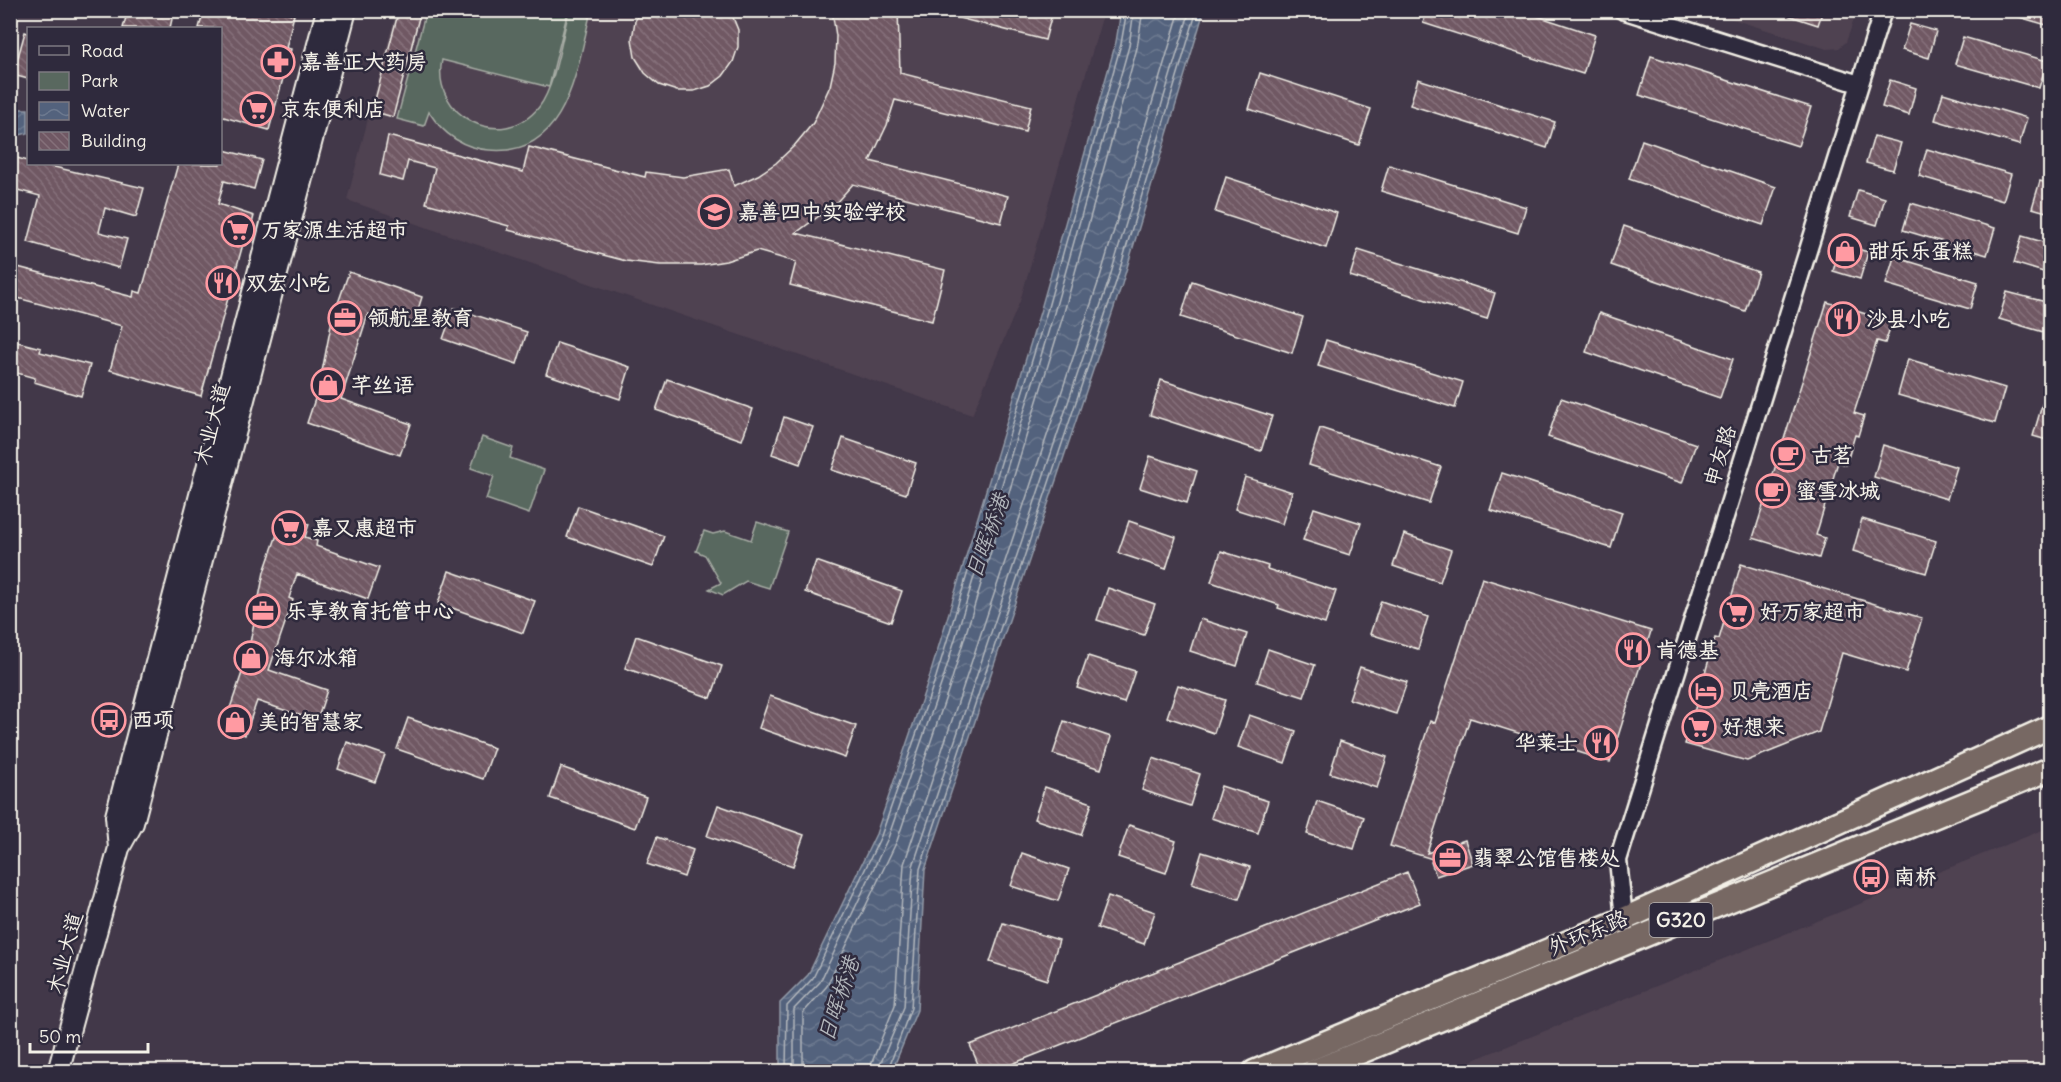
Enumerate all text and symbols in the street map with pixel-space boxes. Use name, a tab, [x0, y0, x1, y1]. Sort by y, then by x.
legend	[27, 27, 222, 165]
text: Road	[81, 39, 124, 62]
pharmacy icon: 嘉善正大药房	[260, 44, 296, 80]
place label: 嘉善正大药房	[301, 48, 427, 75]
text: Park	[81, 69, 118, 92]
supermarket icon: 京东便利店	[239, 91, 275, 127]
place label: 京东便利店	[280, 95, 385, 122]
text: Water	[81, 99, 131, 122]
text: Building	[81, 129, 146, 152]
school or university icon: 嘉善四中实验学校	[697, 194, 733, 230]
place label: 嘉善四中实验学校	[738, 198, 906, 225]
supermarket icon: 万家源生活超市	[220, 212, 256, 248]
place label: 万家源生活超市	[261, 216, 408, 243]
shop icon: 甜乐乐蛋糕	[1827, 233, 1863, 269]
place label: 甜乐乐蛋糕	[1868, 237, 1973, 264]
restaurant icon: 双宏小吃	[205, 265, 241, 301]
place label: 双宏小吃	[246, 269, 330, 296]
office icon: 领航星教育	[327, 300, 363, 336]
restaurant icon: 沙县小吃	[1825, 301, 1861, 337]
place label: 领航星教育	[368, 304, 473, 331]
place label: 沙县小吃	[1866, 305, 1950, 332]
shop icon: 芊丝语	[310, 367, 346, 403]
place label: 芊丝语	[351, 371, 414, 398]
street label: 木业大道	[188, 380, 235, 468]
street label: 申友路	[1697, 422, 1742, 490]
cafe icon: 古茗	[1770, 437, 1806, 473]
place label: 古茗	[1811, 441, 1853, 468]
cafe icon: 蜜雪冰城	[1755, 473, 1791, 509]
place label: 蜜雪冰城	[1796, 477, 1880, 504]
water label: 日晖桥港	[959, 488, 1016, 582]
supermarket icon: 嘉又惠超市	[271, 510, 307, 546]
place label: 嘉又惠超市	[312, 514, 417, 541]
office icon: 乐享教育托管中心	[245, 593, 281, 629]
supermarket icon: 好万家超市	[1719, 594, 1755, 630]
place label: 乐享教育托管中心	[286, 597, 454, 624]
place label: 好万家超市	[1760, 598, 1865, 625]
restaurant icon: 肯德基	[1615, 632, 1651, 668]
place label: 肯德基	[1656, 636, 1719, 663]
shop icon: 海尔冰箱	[233, 640, 269, 676]
place label: 海尔冰箱	[274, 644, 358, 671]
hotel icon: 贝壳酒店	[1688, 673, 1724, 709]
place label: 贝壳酒店	[1729, 677, 1813, 704]
bus stop icon: 西项	[91, 702, 127, 738]
shop icon: 美的智慧家	[217, 704, 253, 740]
place label: 西项	[132, 706, 174, 733]
place label: 美的智慧家	[258, 708, 363, 735]
supermarket icon: 好想来	[1681, 709, 1717, 745]
place label: 好想来	[1722, 713, 1785, 740]
restaurant icon: 华莱士	[1583, 725, 1619, 761]
place label: 华莱士	[1515, 729, 1578, 756]
office icon: 翡翠公馆售楼处	[1432, 840, 1468, 876]
place label: 翡翠公馆售楼处	[1473, 844, 1620, 871]
bus stop icon: 南桥	[1853, 859, 1889, 895]
place label: 南桥	[1894, 863, 1936, 890]
road number: G320	[1650, 903, 1712, 937]
street label: 外环东路	[1544, 904, 1632, 961]
street label: 木业大道	[41, 909, 88, 997]
water label: 日晖桥港	[811, 951, 866, 1045]
scale bar	[30, 1016, 148, 1054]
text: 50 m	[39, 1025, 81, 1048]

